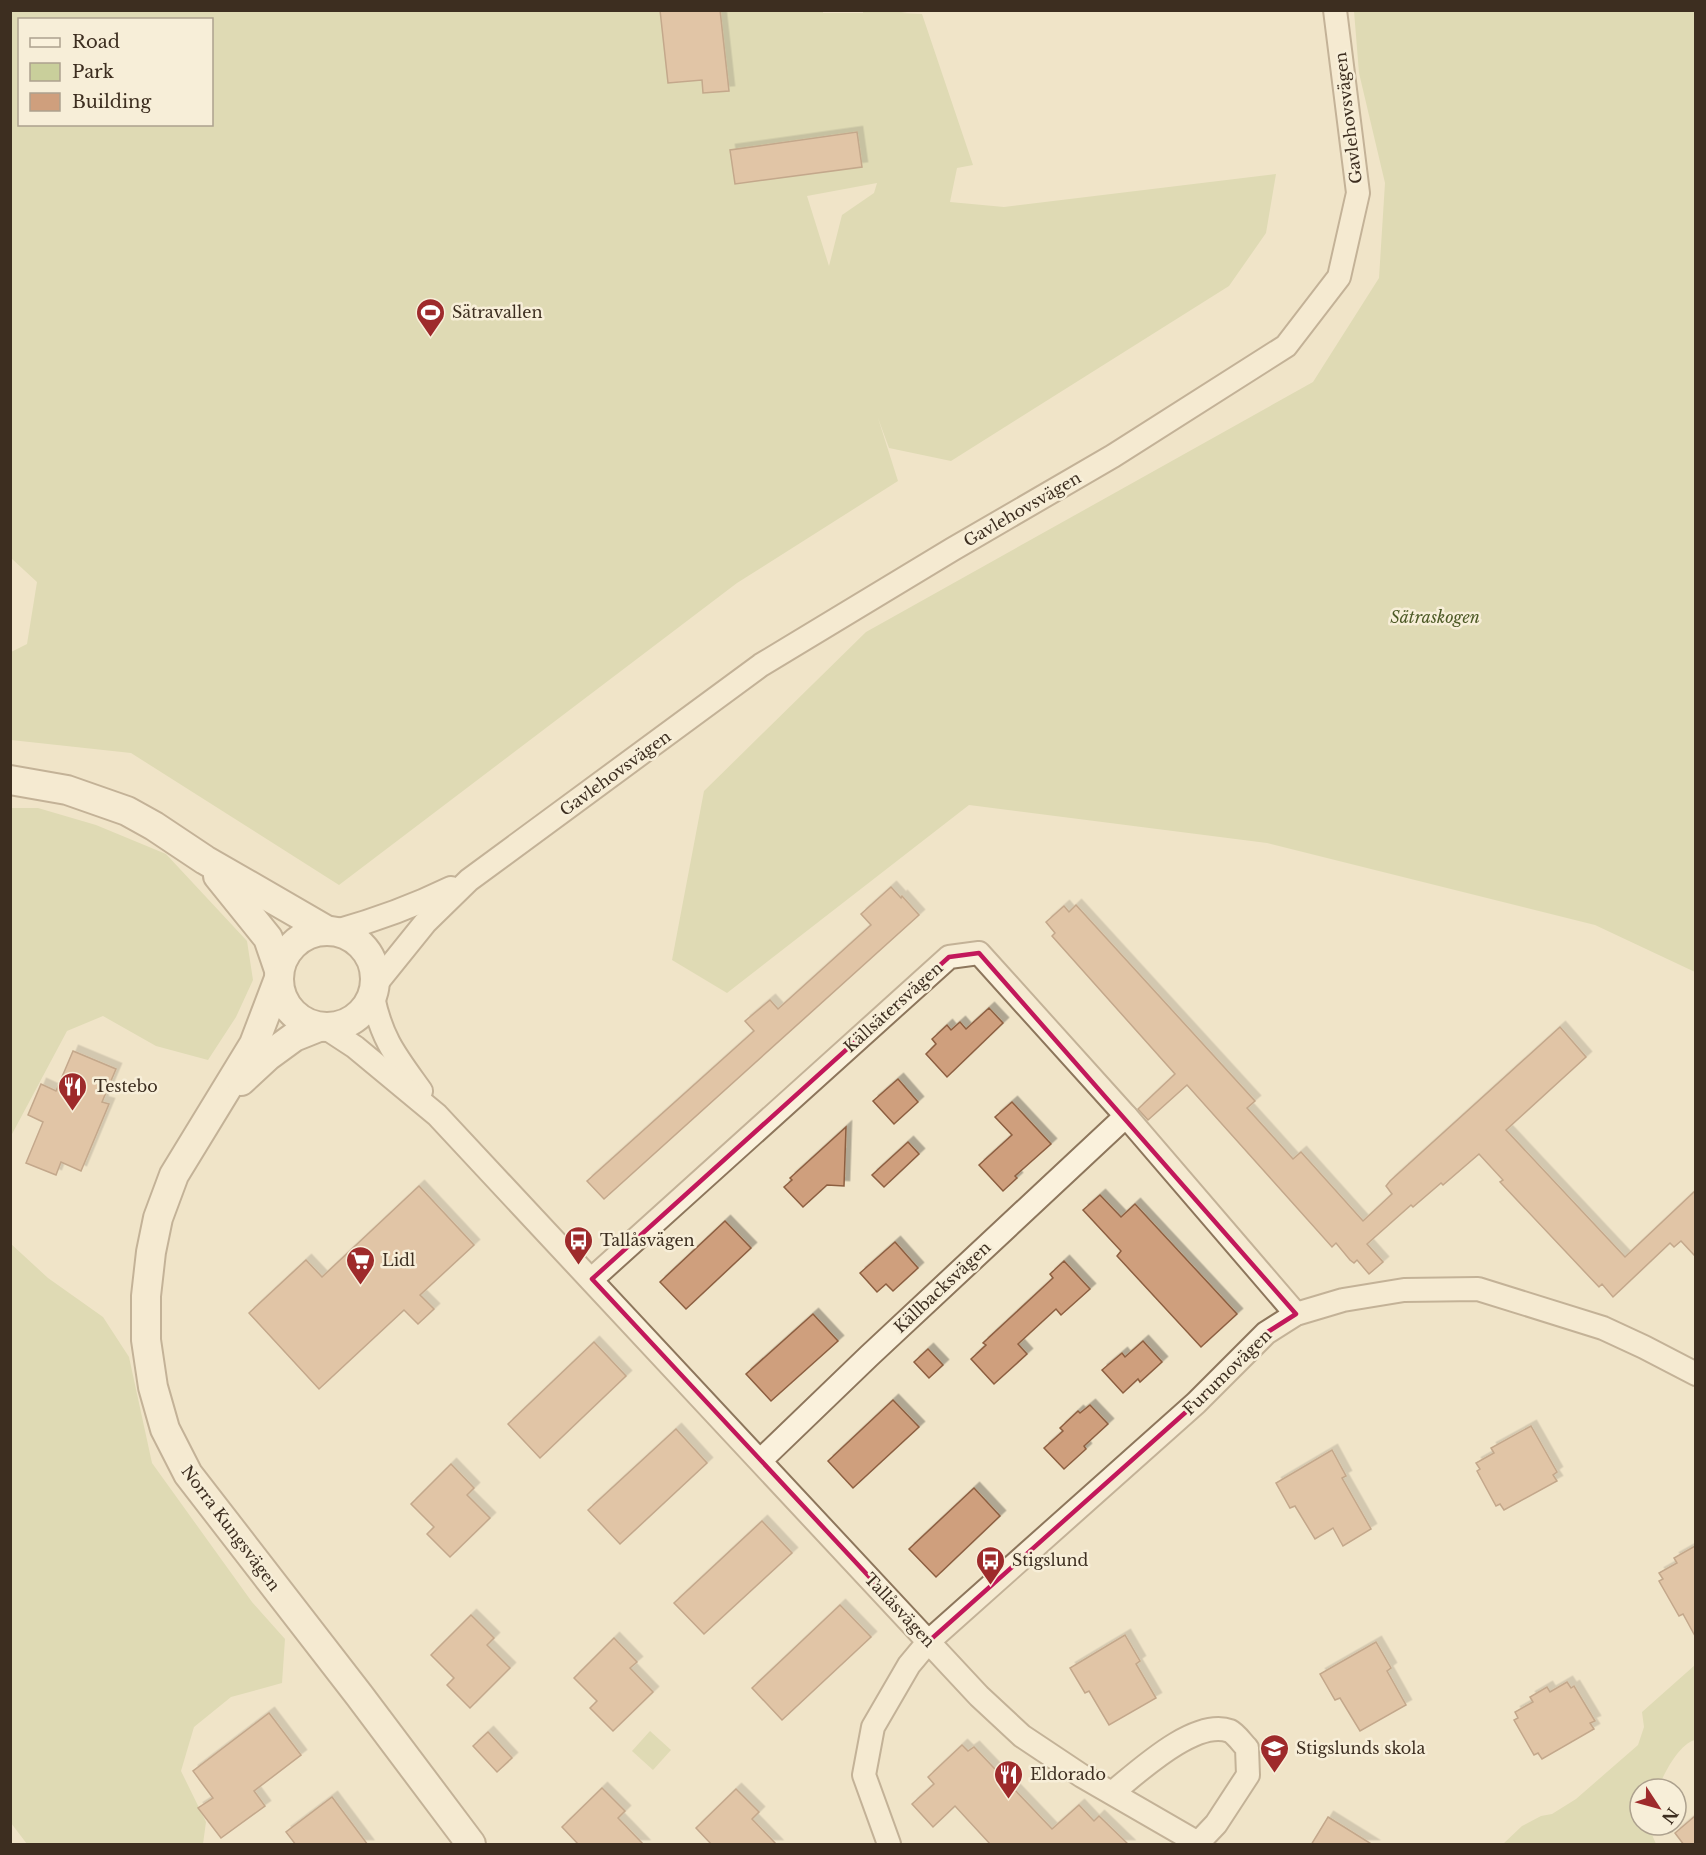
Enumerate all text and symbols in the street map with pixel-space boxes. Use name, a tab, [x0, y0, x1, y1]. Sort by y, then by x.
legend	[18, 18, 213, 126]
text: Road	[72, 31, 120, 53]
street label: Gavlehovsvägen	[1330, 51, 1366, 185]
text: Park	[72, 61, 114, 83]
text: Building	[72, 91, 151, 113]
sports icon: Sätravallen	[415, 296, 447, 338]
place label: Sätravallen	[452, 302, 542, 322]
street label: Gavlehovsvägen	[960, 467, 1084, 551]
park label: Sätraskogen	[1390, 607, 1480, 627]
street label: Gavlehovsvägen	[556, 726, 674, 820]
street label: Källsätersvägen	[840, 957, 946, 1057]
restaurant icon: Testebo	[57, 1070, 89, 1112]
place label: Testebo	[94, 1076, 158, 1096]
bus stop icon: Tallåsvägen	[563, 1224, 595, 1266]
place label: Tallåsvägen	[600, 1230, 695, 1250]
street label: Källbacksvägen	[890, 1237, 994, 1337]
supermarket icon: Lidl	[345, 1244, 377, 1286]
place label: Lidl	[382, 1250, 415, 1270]
street label: Furumovägen	[1179, 1325, 1275, 1419]
street label: Norra Kungsvägen	[177, 1461, 285, 1595]
bus stop icon: Stigslund	[975, 1544, 1007, 1586]
place label: Stigslund	[1012, 1550, 1089, 1570]
street label: Tallåsvägen	[860, 1569, 940, 1651]
school or university icon: Stigslunds skola	[1259, 1732, 1291, 1774]
place label: Stigslunds skola	[1296, 1738, 1425, 1758]
restaurant icon: Eldorado	[993, 1758, 1025, 1800]
place label: Eldorado	[1030, 1764, 1106, 1784]
north arrow	[1628, 1777, 1688, 1837]
text: N	[1658, 1804, 1683, 1828]

